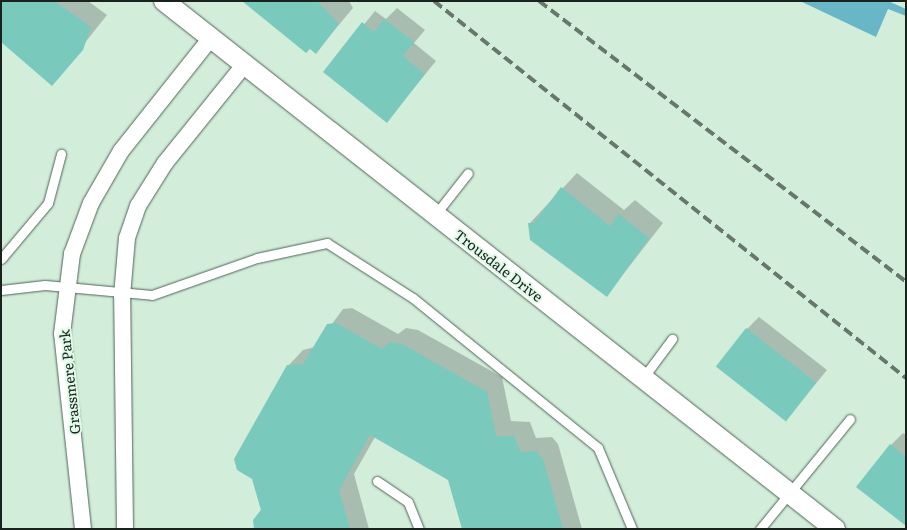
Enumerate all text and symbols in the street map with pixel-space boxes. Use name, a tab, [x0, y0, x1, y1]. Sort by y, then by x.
street label: Trousdale Drive	[452, 225, 546, 305]
street label: Grassmere Park	[55, 329, 83, 435]

